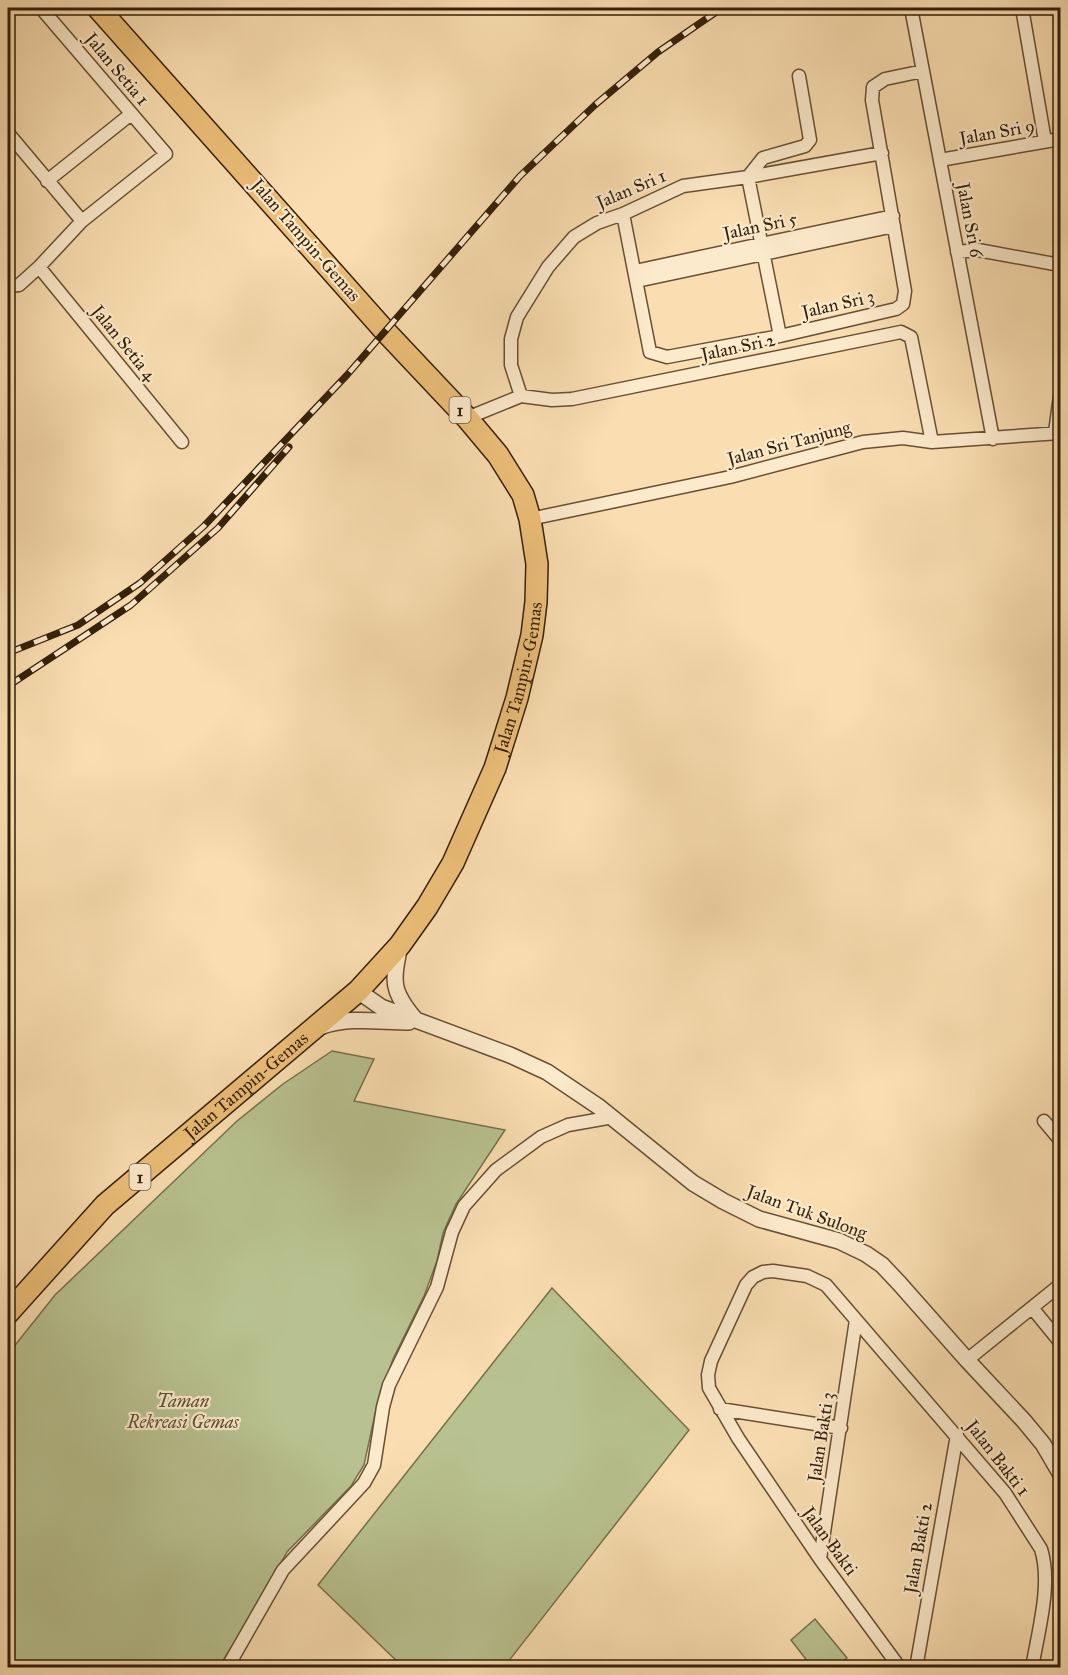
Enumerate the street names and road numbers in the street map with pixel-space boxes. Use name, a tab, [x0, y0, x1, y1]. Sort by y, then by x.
street label: Jalan Setia 1	[78, 27, 154, 111]
street label: Jalan Sri 9	[956, 115, 1037, 151]
street label: Jalan Sri 1	[591, 164, 670, 215]
street label: Jalan Tampin-Gemas	[245, 173, 365, 307]
street label: Jalan Sri 6	[951, 179, 988, 260]
street label: Jalan Sri 5	[719, 207, 800, 246]
street label: Jalan Sri 3	[798, 285, 877, 324]
street label: Jalan Setia 4	[85, 299, 162, 387]
street label: Jalan Sri 2	[697, 328, 777, 367]
road number: 1	[450, 397, 470, 423]
street label: Jalan Sri Tanjung	[723, 416, 854, 472]
street label: Jalan Tampin-Gemas	[489, 601, 547, 758]
street label: Jalan Tampin-Gemas	[178, 1027, 313, 1146]
road number: 1	[130, 1164, 150, 1190]
street label: Jalan Tuk Sulong	[742, 1179, 871, 1245]
street label: Jalan Bakti 3	[803, 1390, 840, 1486]
street label: Jalan Bakti 1	[959, 1414, 1035, 1501]
street label: Jalan Bakti 2	[899, 1500, 938, 1598]
street label: Jalan Bakti	[796, 1501, 862, 1580]

